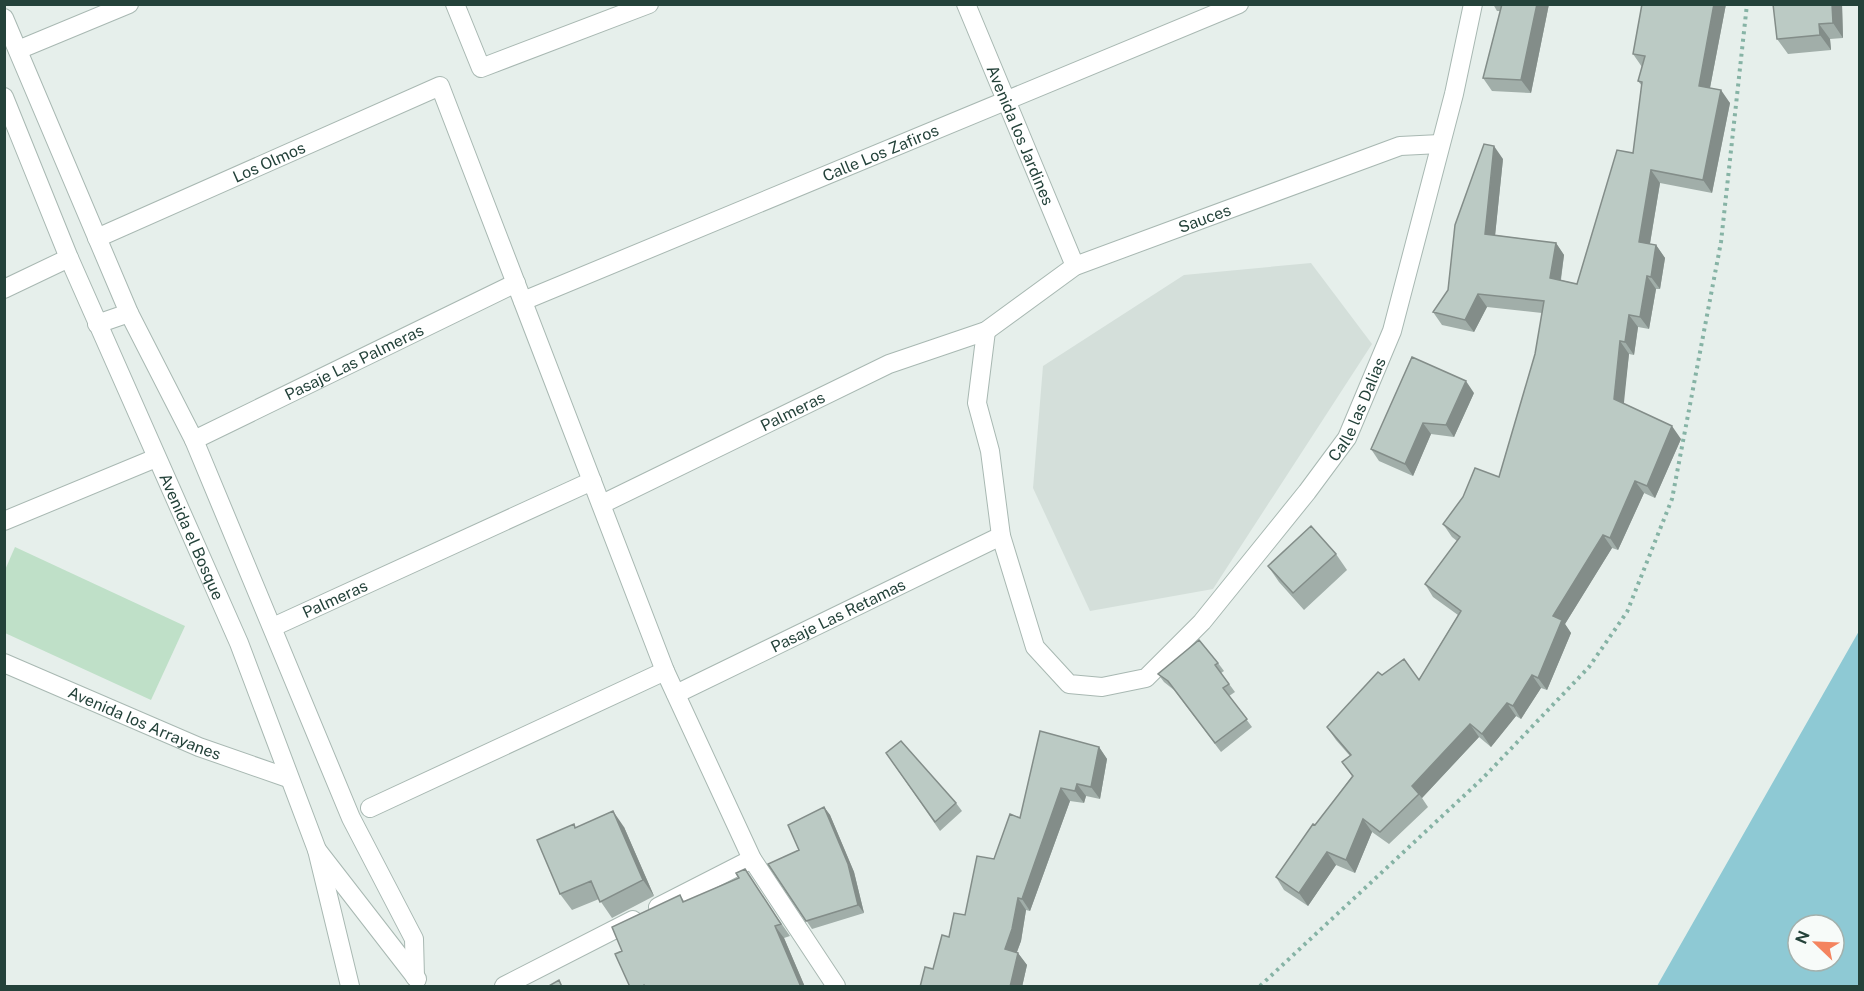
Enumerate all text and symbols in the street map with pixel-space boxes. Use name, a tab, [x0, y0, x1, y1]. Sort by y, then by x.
street label: Avenida los Jardines	[983, 63, 1058, 208]
street label: Calle Los Zafiros	[820, 121, 942, 186]
street label: Los Olmos	[230, 138, 308, 187]
street label: Sauces	[1176, 200, 1234, 237]
street label: Pasaje Las Palmeras	[282, 321, 427, 404]
street label: Calle las Dalias	[1324, 355, 1390, 465]
street label: Palmeras	[757, 388, 828, 435]
street label: Avenida el Bosque	[155, 470, 228, 603]
street label: Pasaje Las Retamas	[768, 575, 909, 657]
street label: Palmeras	[300, 576, 371, 622]
street label: Avenida los Arrayanes	[65, 683, 223, 764]
north arrow	[1786, 913, 1846, 973]
text: N	[1791, 928, 1814, 947]

